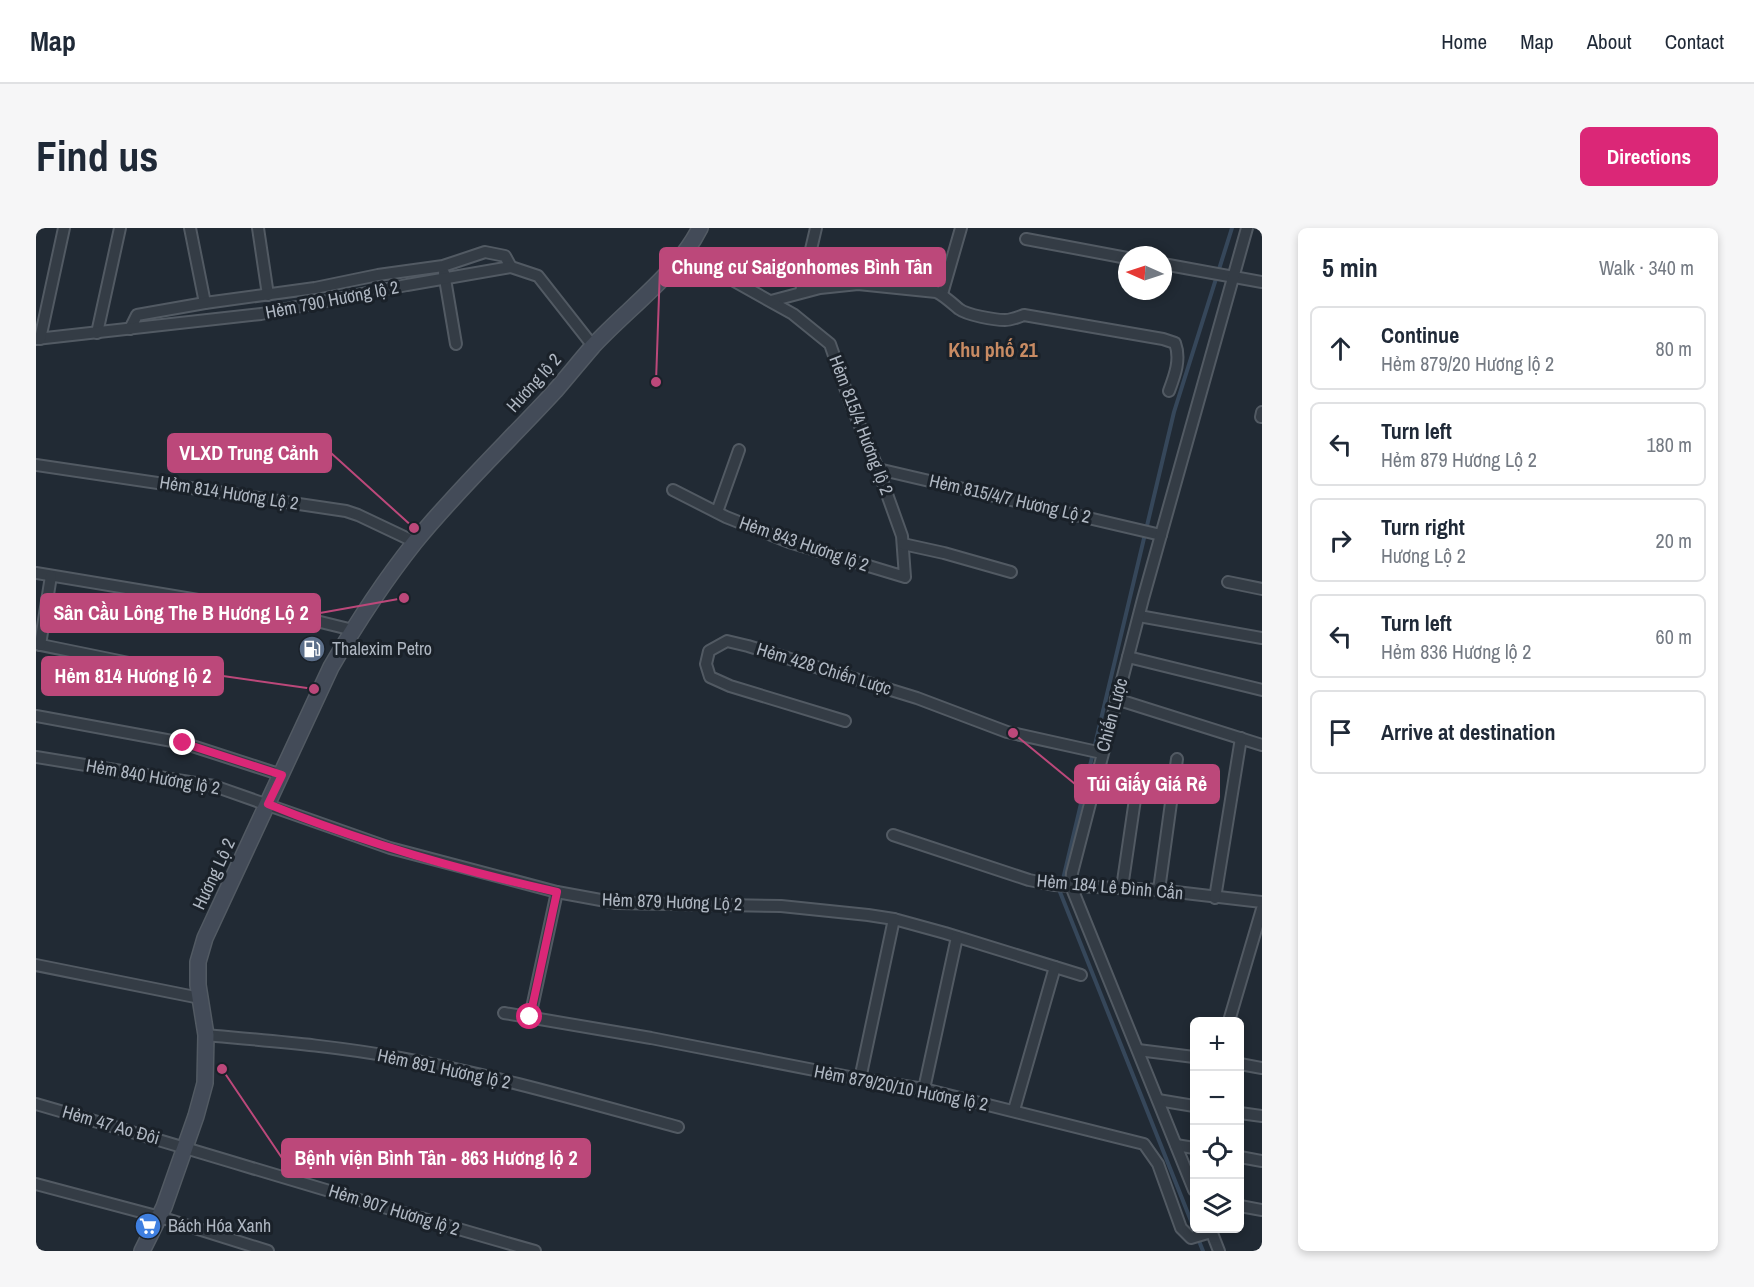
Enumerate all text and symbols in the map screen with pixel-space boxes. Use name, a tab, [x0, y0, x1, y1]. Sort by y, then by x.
text: Map	[30, 22, 76, 60]
text: Home	[1441, 27, 1487, 56]
text: Map	[1520, 27, 1554, 56]
text: About	[1587, 27, 1632, 56]
text: Contact	[1665, 27, 1724, 56]
button: Directions	[1580, 127, 1718, 186]
text: Find us	[36, 128, 158, 184]
north arrow	[1118, 246, 1172, 300]
callout: Chung cư Saigonhomes Bình Tân	[660, 248, 945, 286]
text: 5 min	[1322, 250, 1378, 285]
text: Chung cư Saigonhomes Bình Tân	[671, 253, 933, 280]
text: Walk · 340 m	[1599, 254, 1694, 281]
street label: Hẻm 790 Hương lộ 2	[263, 274, 401, 325]
text: Continue	[1381, 320, 1459, 350]
icon: ahead	[1324, 332, 1357, 365]
text: 80 m	[1656, 335, 1692, 362]
district label: Khu phố 21	[948, 336, 1039, 363]
street label: Hương lộ 2	[500, 348, 567, 418]
text: Hẻm 879/20 Hương lộ 2	[1381, 350, 1554, 377]
street label: Hẻm 815/4 Hương lộ 2	[823, 351, 900, 498]
text: Turn left	[1381, 416, 1452, 446]
icon: left	[1324, 428, 1357, 461]
text: 180 m	[1646, 431, 1692, 458]
callout: VLXD Trung Cảnh	[168, 434, 331, 472]
text: VLXD Trung Cảnh	[179, 439, 319, 466]
text: Hẻm 879 Hương Lộ 2	[1381, 446, 1537, 473]
street label: Hẻm 815/4/7 Hương Lộ 2	[927, 468, 1093, 529]
street label: Hẻm 814 Hương Lộ 2	[158, 469, 300, 516]
street label: Hẻm 843 Hương lộ 2	[736, 510, 872, 577]
text: Turn right	[1381, 512, 1465, 542]
icon: right	[1324, 524, 1357, 557]
text: 20 m	[1656, 527, 1692, 554]
text: Hương Lộ 2	[1381, 542, 1466, 569]
callout: Sân Cầu Lông The B Hương Lộ 2	[41, 594, 320, 632]
text: Sân Cầu Lông The B Hương Lộ 2	[53, 599, 309, 626]
text: Turn left	[1381, 608, 1452, 638]
icon: left	[1324, 620, 1357, 653]
text: 60 m	[1656, 623, 1692, 650]
fuel station icon: Thalexim Petro	[297, 634, 327, 664]
place label: Thalexim Petro	[332, 636, 432, 661]
street label: Hẻm 428 Chiến Lược	[754, 636, 894, 701]
text: Hẻm 836 Hương lộ 2	[1381, 638, 1531, 665]
callout: Hẻm 814 Hương lộ 2	[42, 657, 223, 695]
text: Hẻm 814 Hương lộ 2	[55, 662, 211, 689]
street label: Chiến Lược	[1090, 675, 1133, 755]
icon: arrive	[1324, 716, 1357, 749]
text: Arrive at destination	[1381, 717, 1555, 747]
route end	[169, 729, 195, 755]
street label: Hẻm 840 Hương lộ 2	[84, 752, 222, 801]
callout: Túi Giấy Giá Rẻ	[1075, 765, 1219, 803]
text: Túi Giấy Giá Rẻ	[1087, 770, 1207, 797]
street label: Hương Lộ 2	[186, 834, 241, 914]
street label: Hẻm 184 Lê Đình Cẩn	[1036, 868, 1184, 905]
street label: Hẻm 879 Hương Lộ 2	[601, 887, 743, 916]
route start	[516, 1003, 542, 1029]
map controls	[1190, 1017, 1244, 1233]
button: +	[1190, 1017, 1244, 1071]
street label: Hẻm 891 Hương lộ 2	[375, 1042, 513, 1095]
street label: Hẻm 879/20/10 Hương lộ 2	[812, 1058, 990, 1117]
button: −	[1190, 1071, 1244, 1125]
street label: Hẻm 47 Ao Đôi	[60, 1099, 163, 1150]
button: locate	[1190, 1125, 1244, 1179]
callout: Bệnh viện Bình Tân - 863 Hương lộ 2	[282, 1139, 590, 1177]
text: Bệnh viện Bình Tân - 863 Hương lộ 2	[294, 1144, 578, 1171]
street label: Hẻm 907 Hương lộ 2	[326, 1178, 463, 1241]
button: layers	[1190, 1179, 1244, 1233]
supermarket icon: Bách Hóa Xanh	[133, 1211, 163, 1241]
place label: Bách Hóa Xanh	[168, 1213, 271, 1238]

